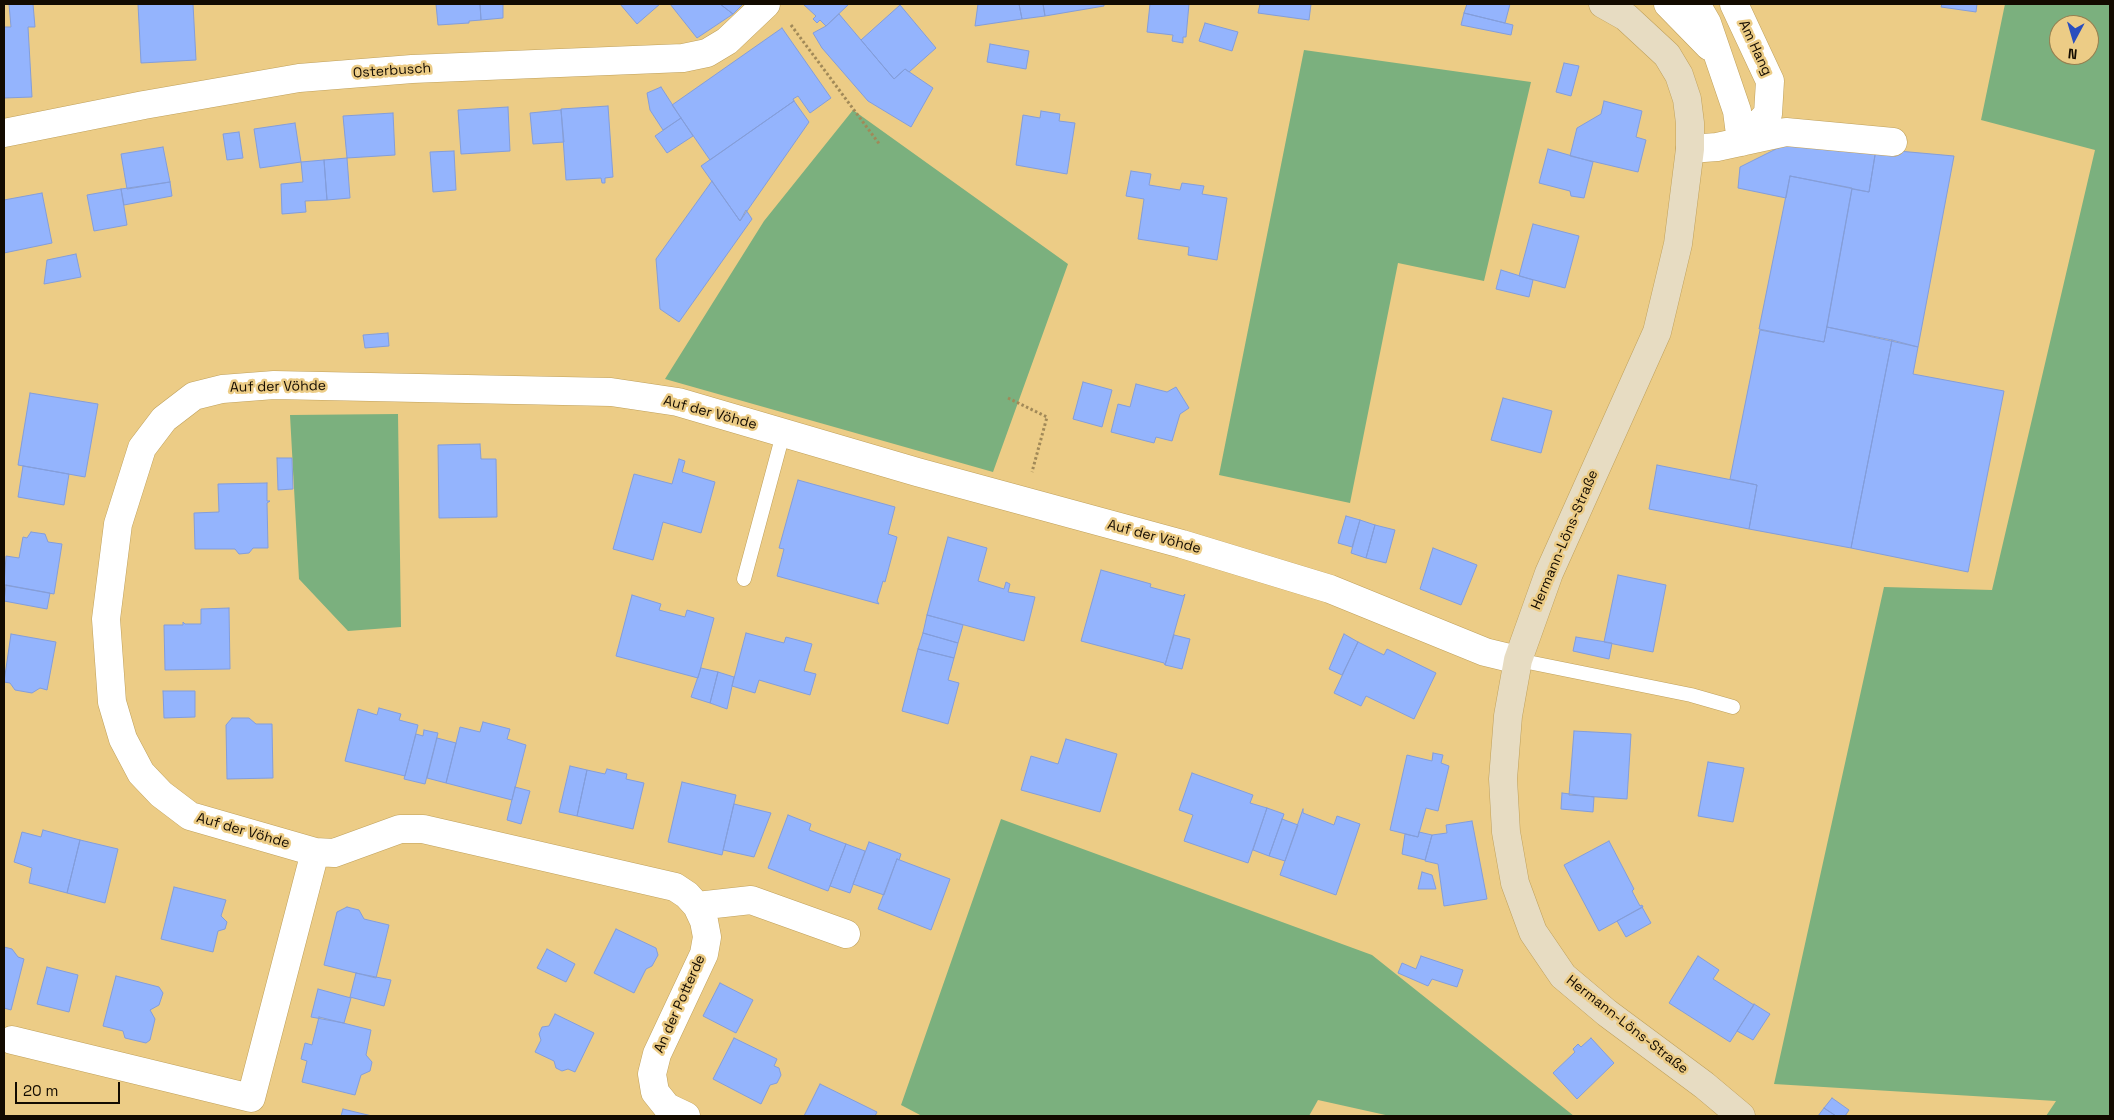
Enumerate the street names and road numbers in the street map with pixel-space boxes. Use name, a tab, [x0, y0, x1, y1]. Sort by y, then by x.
street label: Am Hang	[1735, 18, 1775, 78]
street label: Osterbusch	[352, 60, 432, 82]
street label: Auf der Vöhde	[230, 378, 326, 396]
street label: Auf der Vöhde	[661, 392, 759, 434]
street label: Hermann-Löns-Straße	[1528, 468, 1602, 612]
street label: Auf der Vöhde	[1105, 516, 1203, 558]
street label: Auf der Vöhde	[195, 810, 291, 852]
street label: An der Potterde	[651, 952, 709, 1056]
street label: Hermann-Löns-Straße	[1563, 972, 1691, 1078]

